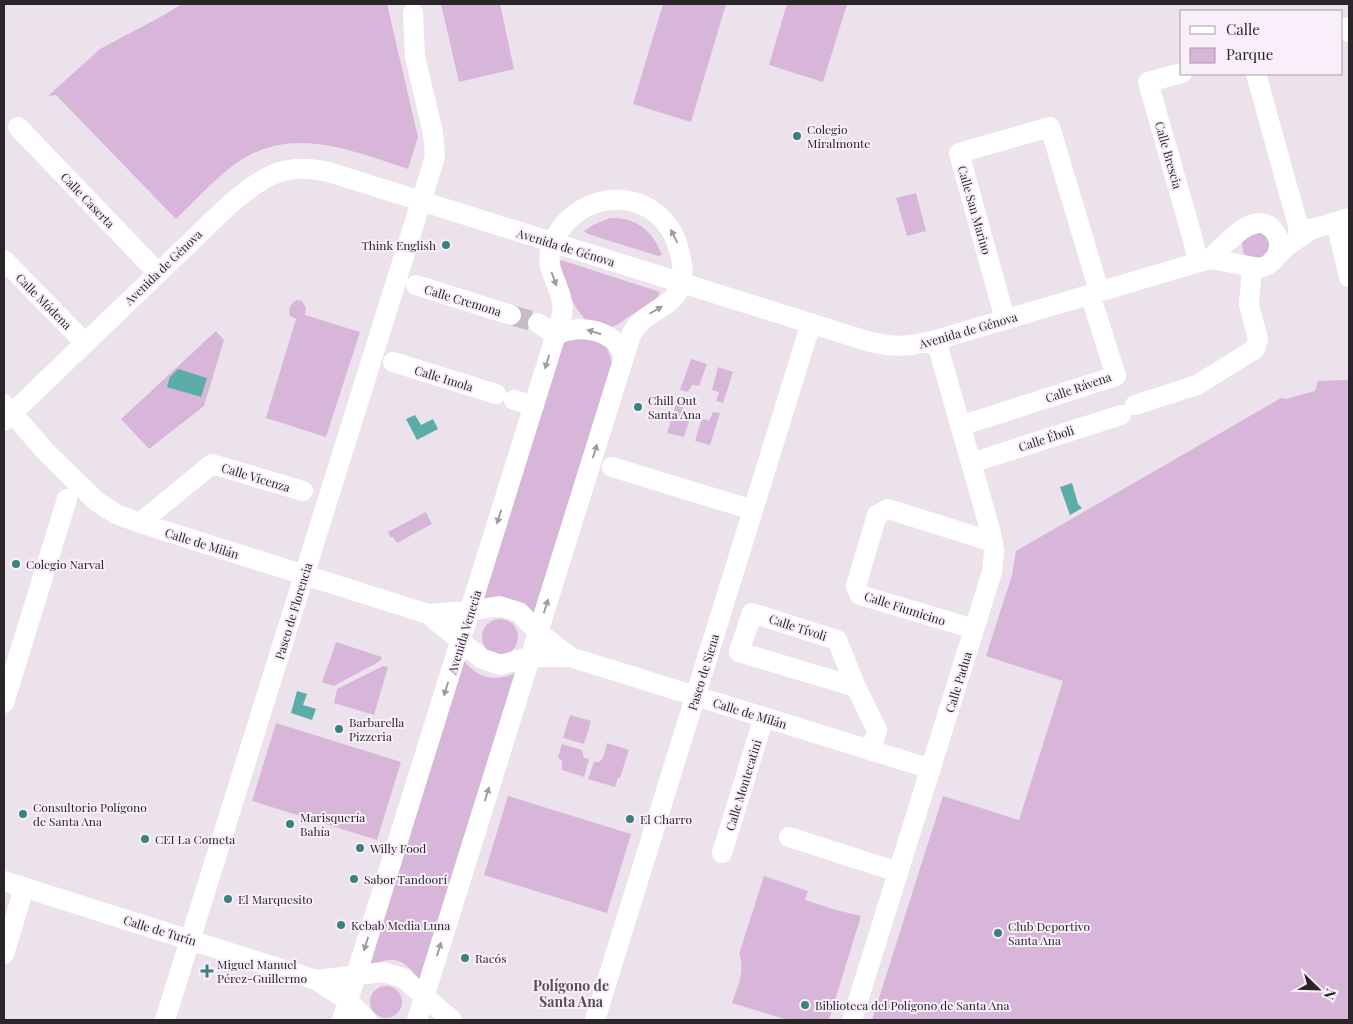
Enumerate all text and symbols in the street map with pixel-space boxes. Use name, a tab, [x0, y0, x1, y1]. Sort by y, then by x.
legend	[1180, 10, 1343, 75]
text: Calle	[1226, 19, 1260, 39]
text: Parque	[1226, 44, 1273, 64]
street label: Calle Brescia	[1152, 119, 1186, 191]
place label: Colegio Miralmonte	[807, 121, 870, 151]
marker: Colegio Miralmonte	[791, 130, 803, 142]
street label: Calle San Marino	[955, 164, 995, 257]
street label: Calle Caserta	[57, 169, 119, 231]
street label: Avenida de Génova	[514, 224, 617, 270]
street label: Avenida de Génova	[120, 226, 205, 309]
one-way arrow	[670, 228, 678, 243]
place label: Think English	[361, 237, 436, 253]
marker: Think English	[440, 239, 452, 251]
street label: Calle Módena	[13, 270, 75, 332]
one-way arrow	[551, 272, 558, 287]
street label: Calle Cremona	[422, 281, 504, 319]
one-way arrow	[650, 306, 663, 315]
street label: Avenida de Génova	[916, 308, 1019, 352]
one-way arrow	[587, 327, 602, 335]
one-way arrow	[543, 355, 551, 370]
street label: Calle Imola	[413, 361, 475, 395]
street label: Calle Rávena	[1043, 368, 1113, 406]
place label: Chill Out Santa Ana	[648, 392, 701, 422]
marker: Chill Out Santa Ana	[632, 401, 644, 413]
street label: Calle Éboli	[1016, 421, 1076, 454]
one-way arrow	[591, 443, 599, 458]
street label: Calle Vicenza	[220, 459, 292, 495]
one-way arrow	[495, 510, 503, 525]
street label: Calle de Milán	[163, 524, 241, 562]
place label: Colegio Narval	[26, 556, 105, 572]
marker: Colegio Narval	[10, 558, 22, 570]
street label: Paseo de Florencia	[271, 561, 315, 661]
street label: Calle Fiumicino	[862, 587, 948, 629]
street label: Avenida Venecia	[443, 588, 484, 677]
one-way arrow	[543, 598, 551, 613]
street label: Calle Tívoli	[767, 610, 829, 644]
street label: Paseo de Siena	[684, 632, 722, 712]
street label: Calle Padua	[941, 650, 975, 714]
one-way arrow	[441, 682, 449, 697]
street label: Calle de Milán	[711, 694, 789, 732]
place label: Barbarella Pizzeria	[349, 714, 404, 744]
marker: Barbarella Pizzeria	[333, 723, 345, 735]
street label: Calle Montecatini	[722, 737, 765, 833]
one-way arrow	[484, 787, 492, 802]
place label: Consultorio Polígono de Santa Ana	[33, 799, 147, 829]
marker: Consultorio Polígono de Santa Ana	[17, 808, 29, 820]
place label: Marisquería Bahía	[300, 809, 365, 839]
place label: El Charro	[640, 811, 692, 827]
marker: El Charro	[624, 813, 636, 825]
marker: Marisquería Bahía	[284, 818, 296, 830]
place label: CEI La Cometa	[155, 831, 235, 847]
marker: CEI La Cometa	[139, 833, 151, 845]
place label: Willy Food	[369, 840, 426, 856]
marker: Willy Food	[354, 842, 366, 854]
place label: Sabor Tandoorí	[364, 871, 447, 887]
marker: Sabor Tandoorí	[348, 873, 360, 885]
place label: El Marquesito	[238, 891, 313, 907]
marker: El Marquesito	[222, 893, 234, 905]
street label: Calle de Turín	[122, 911, 198, 949]
place label: Kebab Media Luna	[351, 917, 450, 933]
place label: Club Deportivo Santa Ana	[1008, 918, 1091, 948]
marker: Kebab Media Luna	[335, 919, 347, 931]
marker: Club Deportivo Santa Ana	[992, 927, 1004, 939]
one-way arrow	[362, 937, 369, 952]
one-way arrow	[435, 942, 443, 957]
place label: Racós	[475, 950, 507, 966]
marker: Racós	[459, 952, 471, 964]
place label: Miguel Manuel Pérez-Guillermo	[217, 956, 307, 986]
north arrow	[1293, 964, 1343, 1014]
marker: Miguel Manuel Pérez-Guillermo	[201, 965, 213, 977]
district label: Polígono de Santa Ana	[533, 976, 609, 1011]
text: N	[1320, 986, 1341, 1003]
place label: Biblioteca del Polígono de Santa Ana	[815, 997, 1009, 1013]
marker: Biblioteca del Polígono de Santa Ana	[799, 999, 811, 1011]

